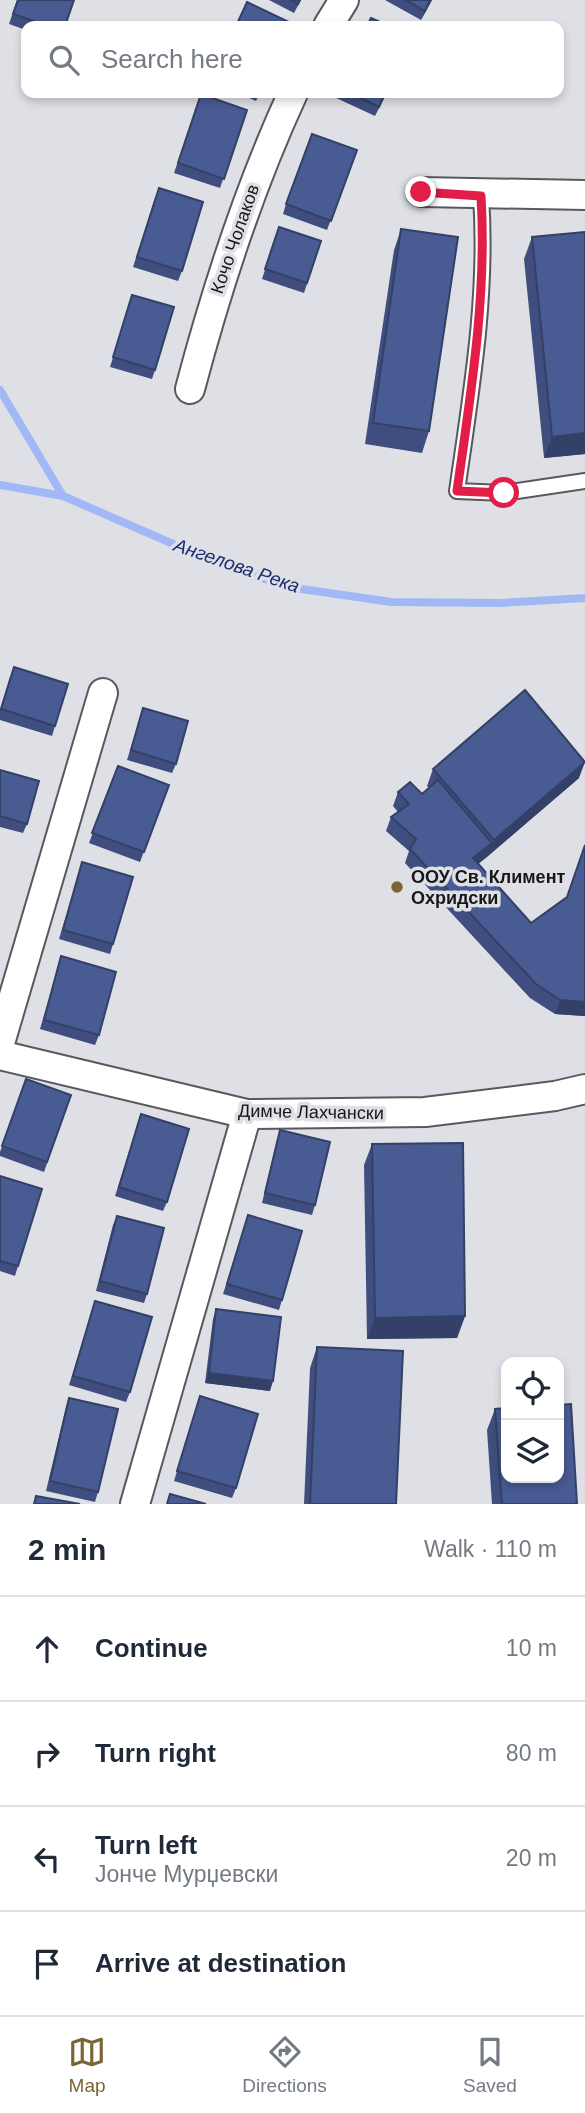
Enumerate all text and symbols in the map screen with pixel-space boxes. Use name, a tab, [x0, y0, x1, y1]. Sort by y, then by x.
search box	[21, 21, 564, 98]
icon: search	[45, 41, 83, 79]
text: Search here	[101, 44, 243, 74]
route end	[405, 176, 436, 207]
street label: Кочо Чолаков	[207, 182, 263, 296]
route start	[488, 477, 519, 508]
water label: Ангелова Река	[170, 534, 302, 597]
place label: ООУ Св. Климент Охридски	[411, 867, 566, 908]
marker: ООУ Св. Климент Охридски	[389, 879, 405, 895]
street label: Димче Лахчански	[238, 1101, 384, 1123]
map controls	[501, 1357, 564, 1483]
button: locate	[501, 1357, 564, 1420]
button: layers	[501, 1420, 564, 1483]
text: 2 min	[28, 1533, 106, 1566]
text: Walk · 110 m	[424, 1536, 557, 1562]
icon: ahead	[28, 1630, 66, 1668]
text: Continue	[95, 1633, 208, 1663]
text: 10 m	[506, 1635, 557, 1661]
icon: right	[28, 1735, 66, 1773]
text: Turn right	[95, 1738, 216, 1768]
text: 80 m	[506, 1740, 557, 1766]
text: Turn left	[95, 1830, 197, 1860]
icon: left	[28, 1840, 66, 1878]
text: 20 m	[506, 1845, 557, 1871]
text: Јонче Мурџевски	[95, 1861, 278, 1887]
icon: arrive	[28, 1945, 66, 1983]
text: Arrive at destination	[95, 1948, 346, 1978]
tab: Map	[68, 2033, 106, 2097]
tab: Directions	[242, 2033, 327, 2097]
tab: Saved	[463, 2033, 517, 2097]

